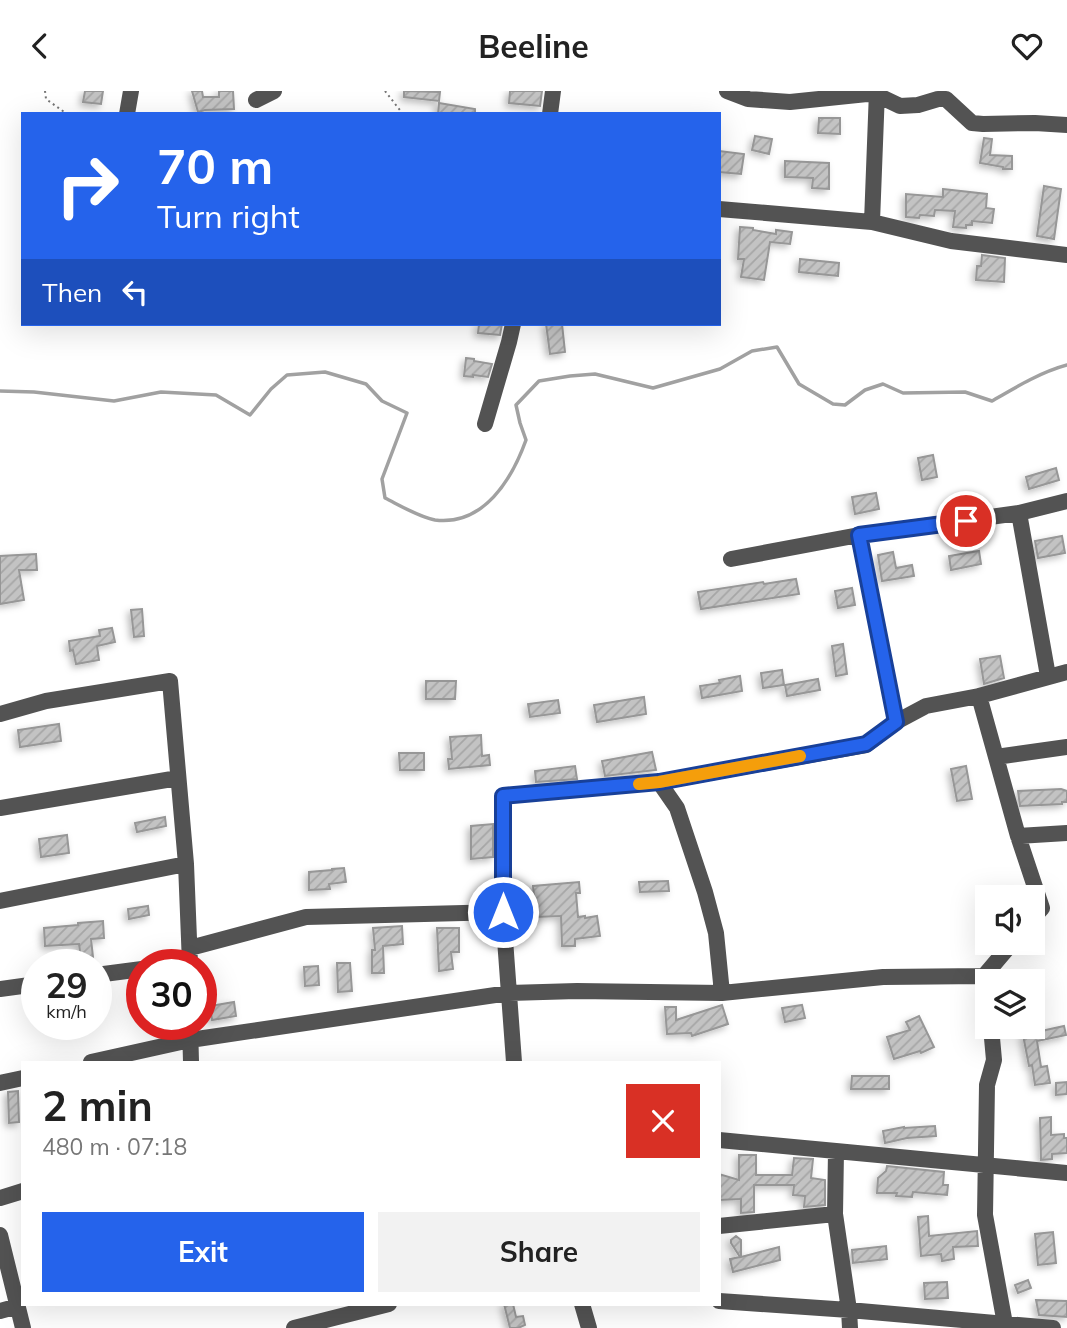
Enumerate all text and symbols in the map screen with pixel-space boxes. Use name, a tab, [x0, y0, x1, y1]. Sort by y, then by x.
text: Beeline	[478, 26, 589, 66]
icon: back	[21, 27, 59, 65]
icon: heart	[1008, 27, 1046, 65]
text: 70 m	[157, 135, 273, 196]
icon: right	[42, 140, 133, 231]
text: Turn right	[157, 196, 300, 236]
icon: left	[116, 273, 154, 311]
text: Then	[42, 276, 102, 309]
pin	[936, 491, 996, 551]
icon: arrive	[947, 502, 985, 540]
position arrow	[466, 875, 540, 949]
map controls	[975, 885, 1045, 1039]
button: sound	[975, 885, 1045, 955]
speed limit sign: 30	[126, 949, 217, 1040]
text: 29	[45, 963, 88, 1007]
button: layers	[975, 969, 1045, 1039]
text: km/h	[46, 1000, 87, 1023]
text: 2 min	[42, 1079, 153, 1132]
button: close	[626, 1084, 700, 1158]
text: 480 m · 07:18	[42, 1132, 187, 1161]
button: Exit	[42, 1212, 364, 1292]
button: Share	[378, 1212, 700, 1292]

